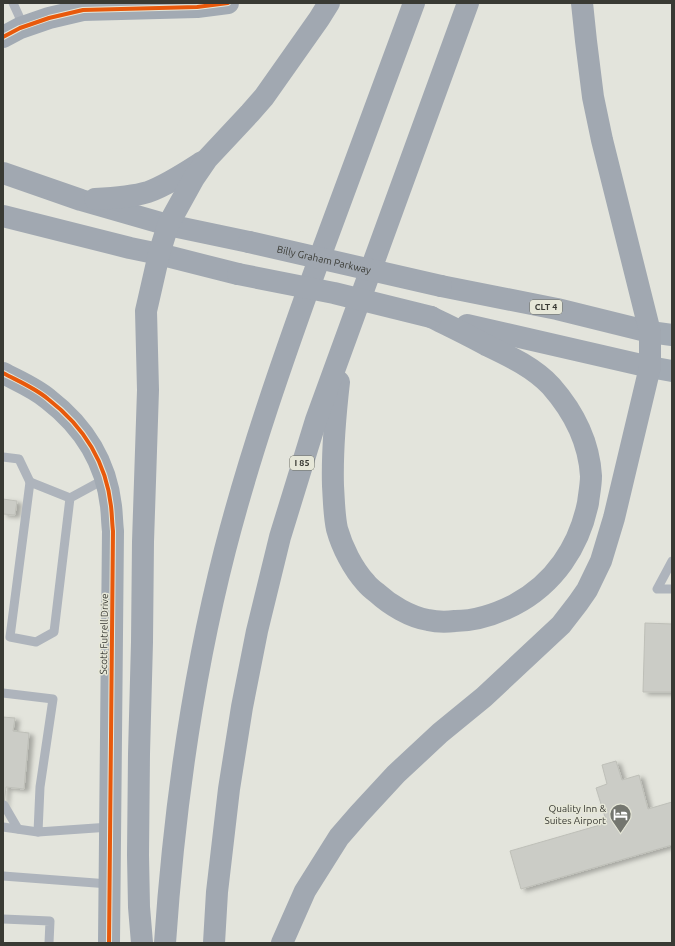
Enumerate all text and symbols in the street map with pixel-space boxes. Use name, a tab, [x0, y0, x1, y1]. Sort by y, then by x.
street label: Billy Graham Parkway	[276, 243, 372, 275]
road number: CLT 4	[530, 300, 562, 314]
road number: I 85	[290, 456, 314, 470]
street label: Scott Futrell Drive	[98, 593, 110, 675]
hotel icon: Quality Inn & Suites Airport	[608, 801, 634, 834]
place label: Quality Inn & Suites Airport	[544, 803, 606, 826]

